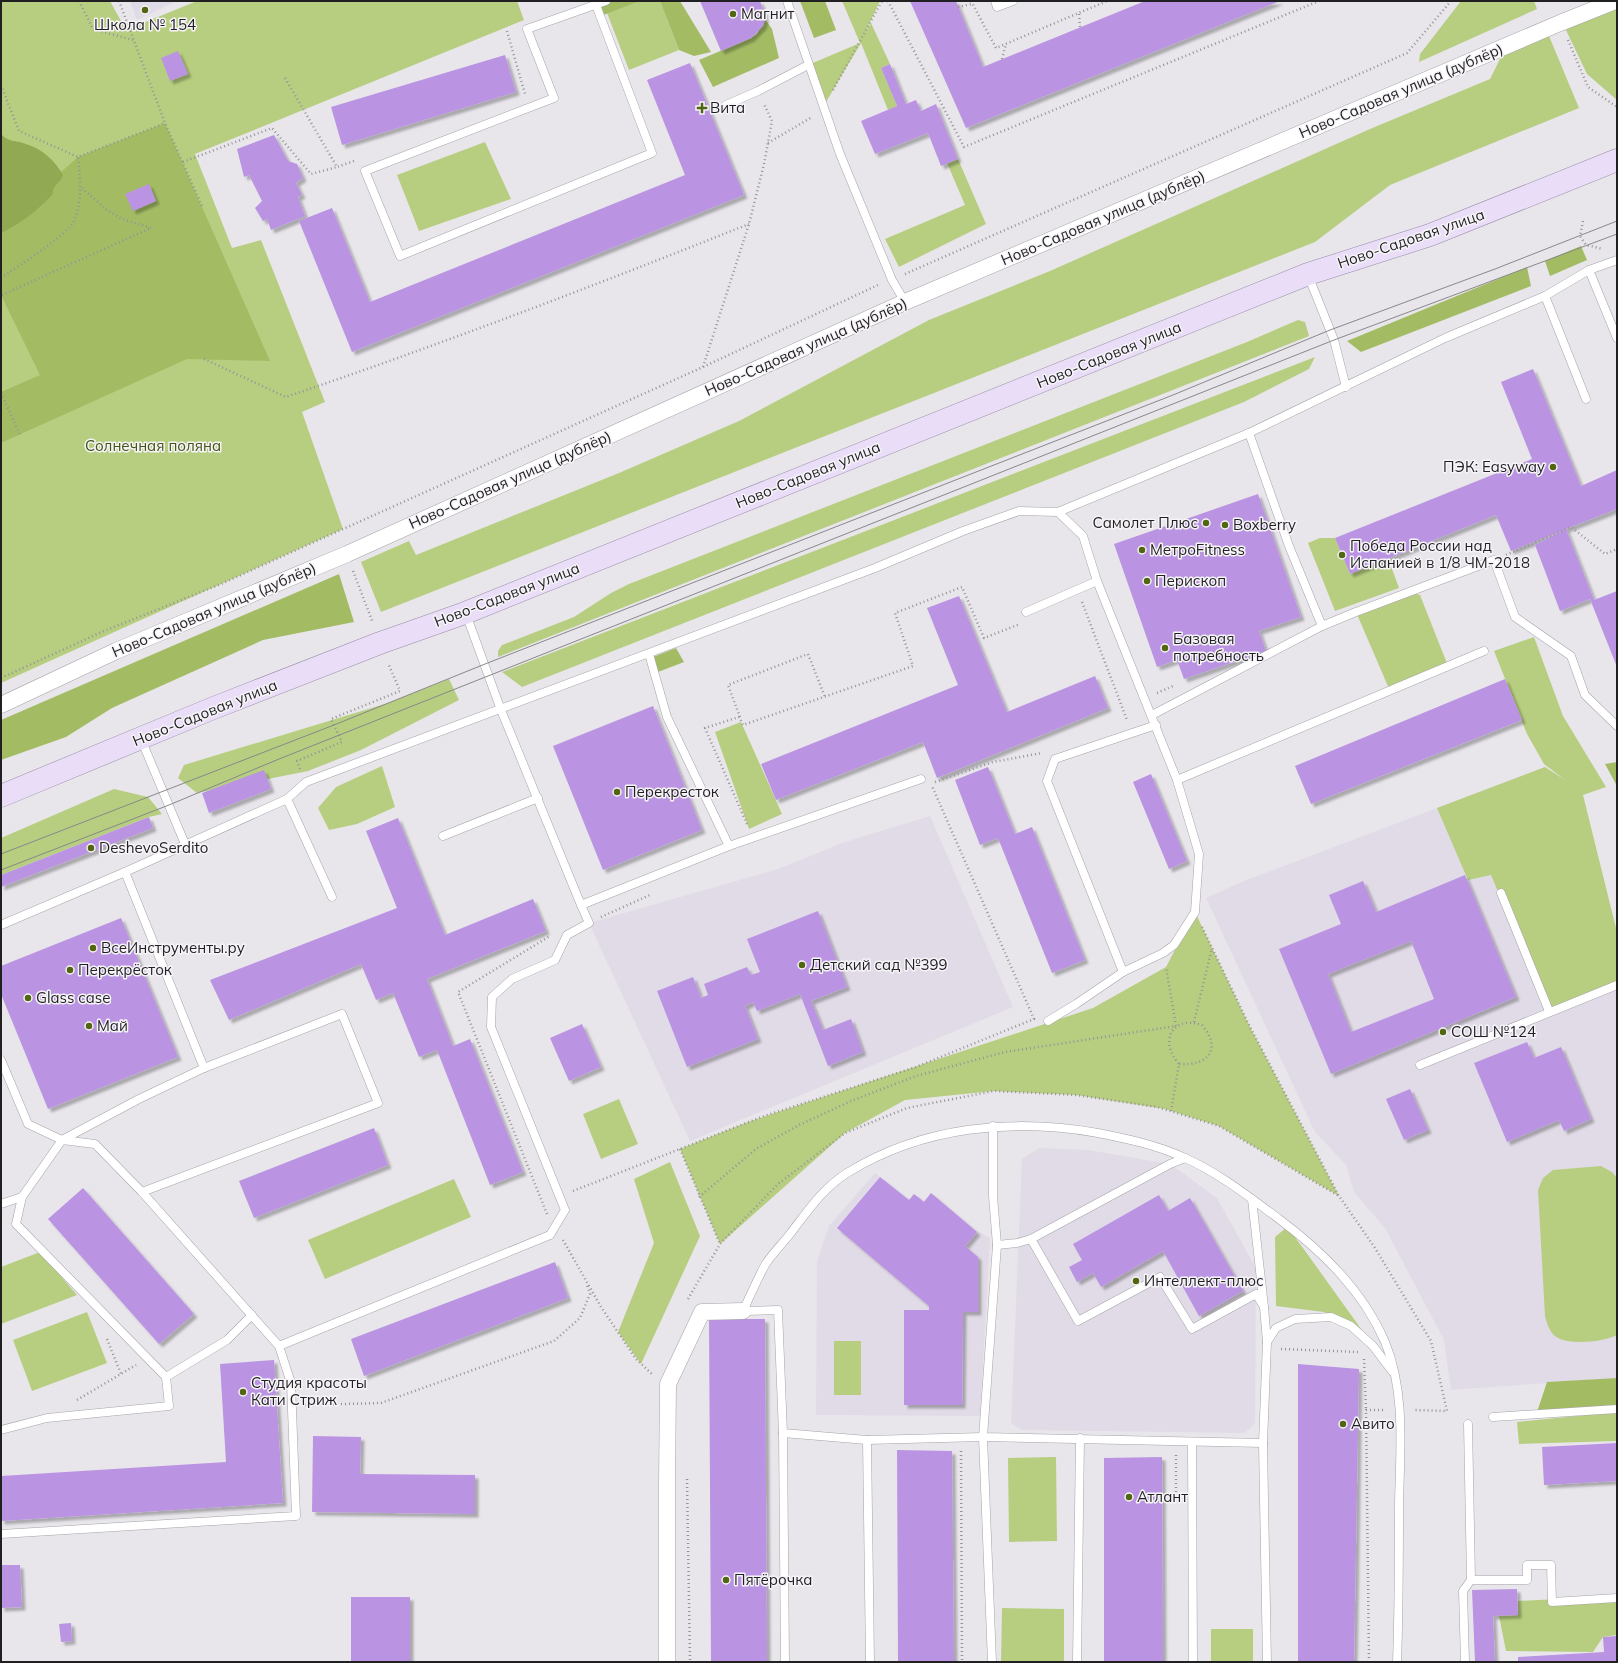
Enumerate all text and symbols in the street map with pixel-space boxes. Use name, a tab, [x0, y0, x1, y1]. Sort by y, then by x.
place label: Магнит	[741, 4, 795, 23]
marker: Школа № 154	[140, 5, 150, 15]
marker: Магнит	[728, 9, 738, 19]
place label: Школа № 154	[94, 15, 196, 34]
street label: Ново-Садовая улица (дублёр)	[1296, 39, 1506, 142]
place label: Вита	[710, 98, 745, 117]
marker: Вита	[697, 103, 707, 113]
street label: Ново-Садовая улица (дублёр)	[998, 166, 1208, 269]
street label: Ново-Садовая улица	[1335, 204, 1487, 273]
street label: Ново-Садовая улица (дублёр)	[702, 293, 910, 400]
street label: Ново-Садовая улица	[1034, 317, 1184, 392]
street label: Ново-Садовая улица (дублёр)	[406, 426, 614, 533]
park label: Солнечная поляна	[85, 436, 221, 455]
street label: Ново-Садовая улица	[733, 437, 883, 512]
place label: ПЭК: Easyway	[1443, 457, 1545, 476]
marker: ПЭК: Easyway	[1548, 462, 1558, 472]
place label: Самолет Плюс	[1093, 513, 1198, 532]
place label: Boxberry	[1233, 515, 1296, 534]
marker: Самолет Плюс	[1201, 518, 1211, 528]
marker: Boxberry	[1220, 520, 1230, 530]
place label: Победа России над Испанией в 1/8 ЧМ-2018	[1350, 536, 1530, 572]
place label: МетроFitness	[1150, 540, 1245, 559]
marker: МетроFitness	[1137, 545, 1147, 555]
marker: Победа России над Испанией в 1/8 ЧМ-2018	[1337, 550, 1347, 560]
street label: Ново-Садовая улица (дублёр)	[109, 558, 319, 661]
street label: Ново-Садовая улица	[431, 558, 582, 631]
place label: Перископ	[1155, 571, 1226, 590]
marker: Перископ	[1142, 576, 1152, 586]
place label: Базовая потребность	[1173, 629, 1264, 665]
marker: Базовая потребность	[1160, 643, 1170, 653]
street label: Ново-Садовая улица	[130, 675, 280, 750]
place label: Перекресток	[625, 782, 720, 801]
marker: Перекресток	[612, 787, 622, 797]
place label: DeshevoSerdito	[99, 838, 208, 857]
marker: DeshevoSerdito	[86, 843, 96, 853]
place label: ВсеИнструменты.ру	[101, 938, 245, 957]
marker: ВсеИнструменты.ру	[88, 943, 98, 953]
place label: Детский сад №399	[810, 955, 948, 974]
place label: Перекрёсток	[78, 960, 173, 979]
marker: Детский сад №399	[797, 960, 807, 970]
marker: Перекрёсток	[65, 965, 75, 975]
place label: Glass case	[36, 988, 110, 1007]
marker: Glass case	[23, 993, 33, 1003]
place label: Май	[97, 1016, 128, 1035]
marker: Май	[84, 1021, 94, 1031]
place label: СОШ №124	[1451, 1022, 1536, 1041]
marker: СОШ №124	[1438, 1027, 1448, 1037]
place label: Интеллект-плюс	[1144, 1271, 1264, 1290]
marker: Интеллект-плюс	[1131, 1276, 1141, 1286]
place label: Студия красоты Кати Стриж	[251, 1373, 367, 1409]
marker: Студия красоты Кати Стриж	[238, 1387, 248, 1397]
place label: Авито	[1351, 1414, 1395, 1433]
marker: Авито	[1338, 1419, 1348, 1429]
place label: Атлант	[1137, 1487, 1188, 1506]
marker: Атлант	[1124, 1492, 1134, 1502]
place label: Пятёрочка	[734, 1570, 812, 1589]
marker: Пятёрочка	[721, 1575, 731, 1585]

